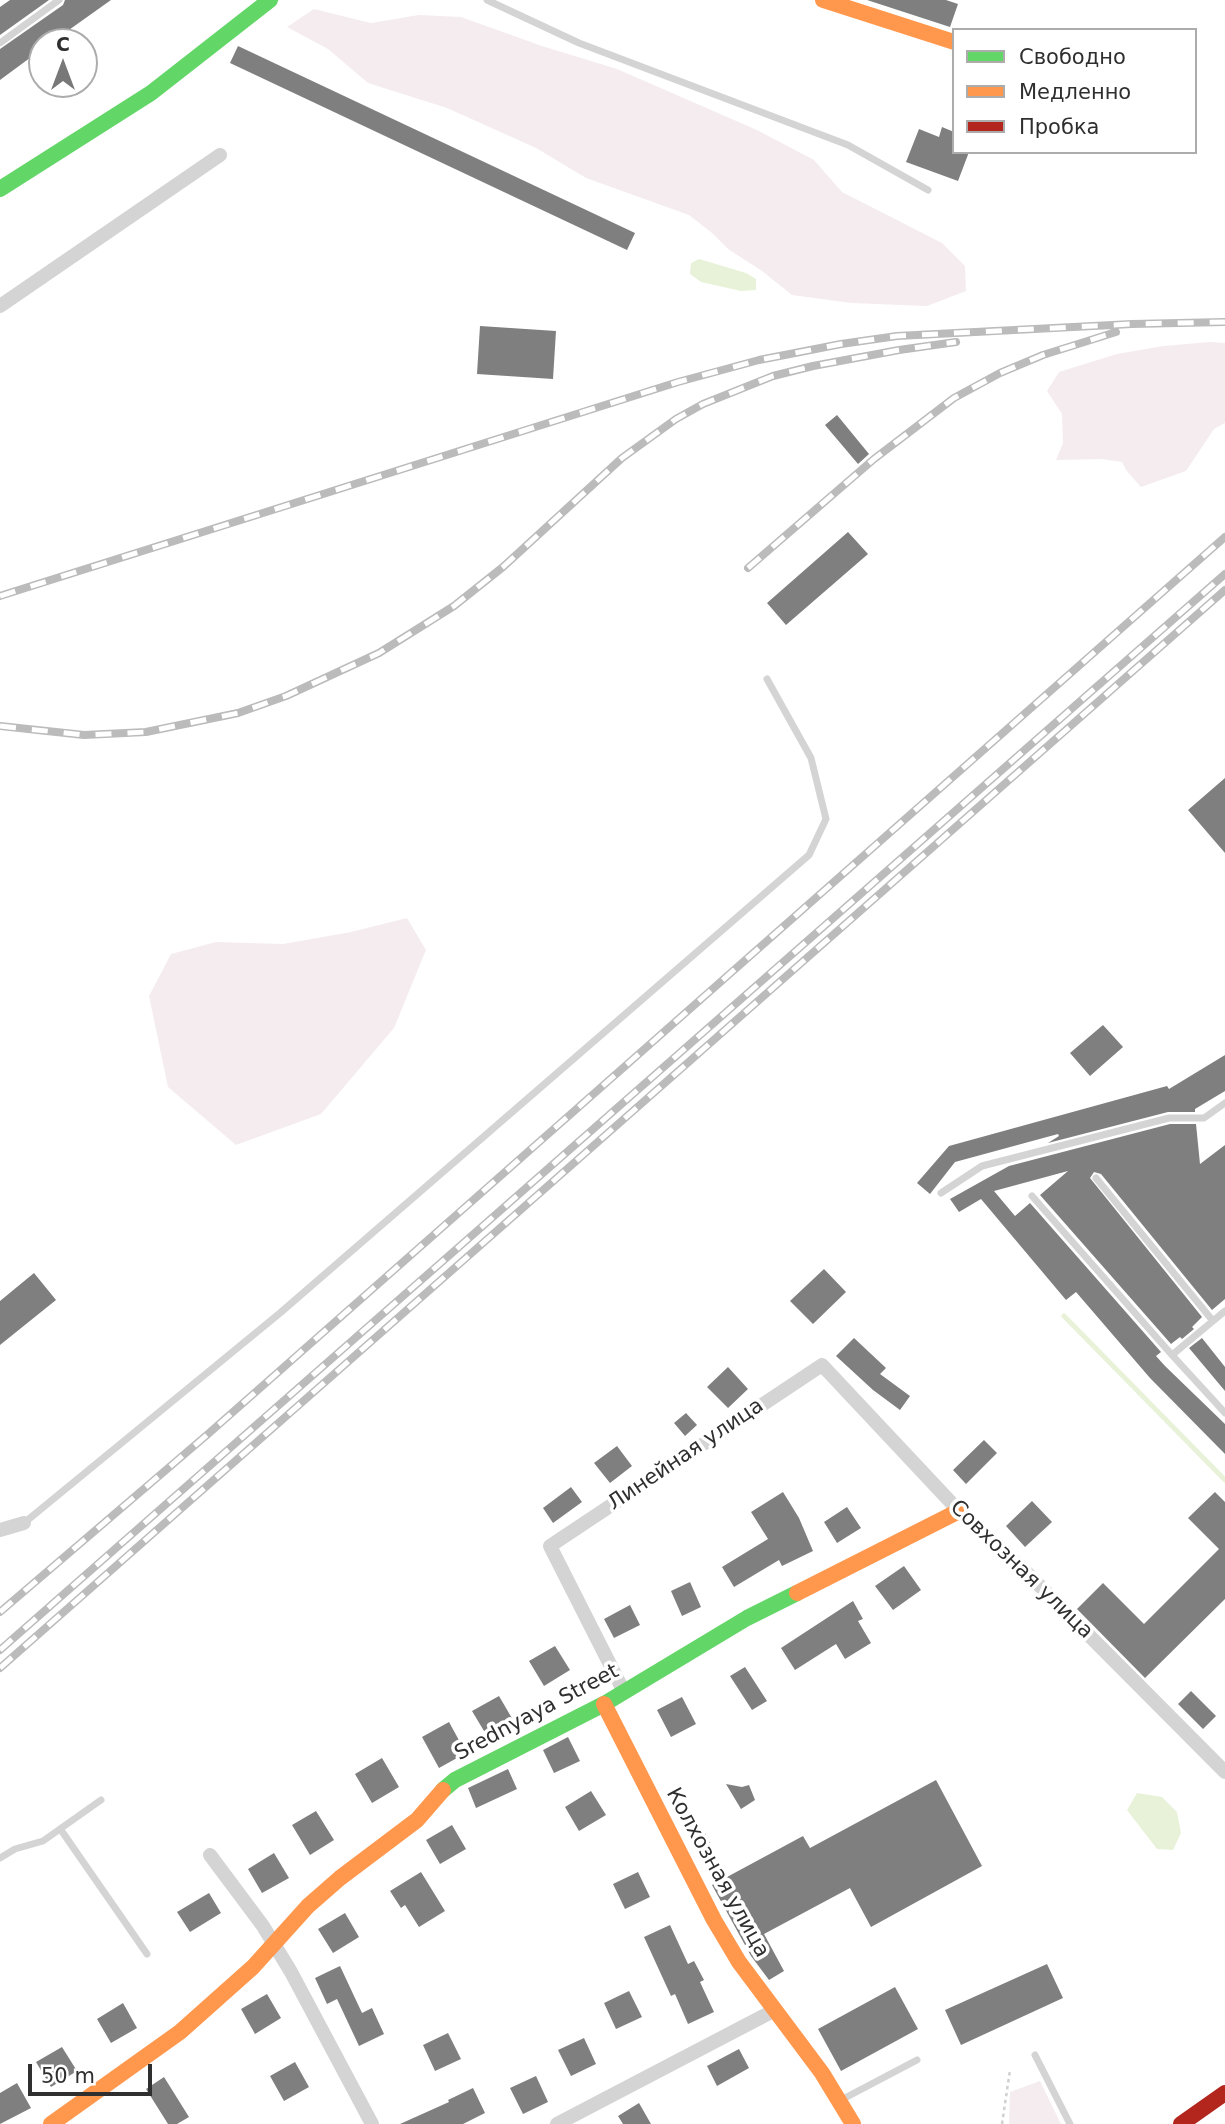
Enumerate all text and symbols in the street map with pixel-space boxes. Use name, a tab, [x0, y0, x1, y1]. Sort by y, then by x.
north arrow	[28, 28, 98, 98]
legend	[952, 28, 1197, 154]
text: С	[56, 33, 70, 55]
text: Свободно	[1019, 45, 1126, 69]
text: Медленно	[1019, 80, 1131, 104]
text: Пробка	[1019, 115, 1099, 139]
street label: Линейная улица	[603, 1394, 769, 1516]
street label: Совхозная улица	[944, 1495, 1098, 1645]
street label: Srednyaya Street	[451, 1659, 623, 1767]
street label: Колхозная улица	[660, 1784, 774, 1962]
scale bar	[32, 2050, 156, 2094]
text: 50 m	[41, 2064, 95, 2088]

